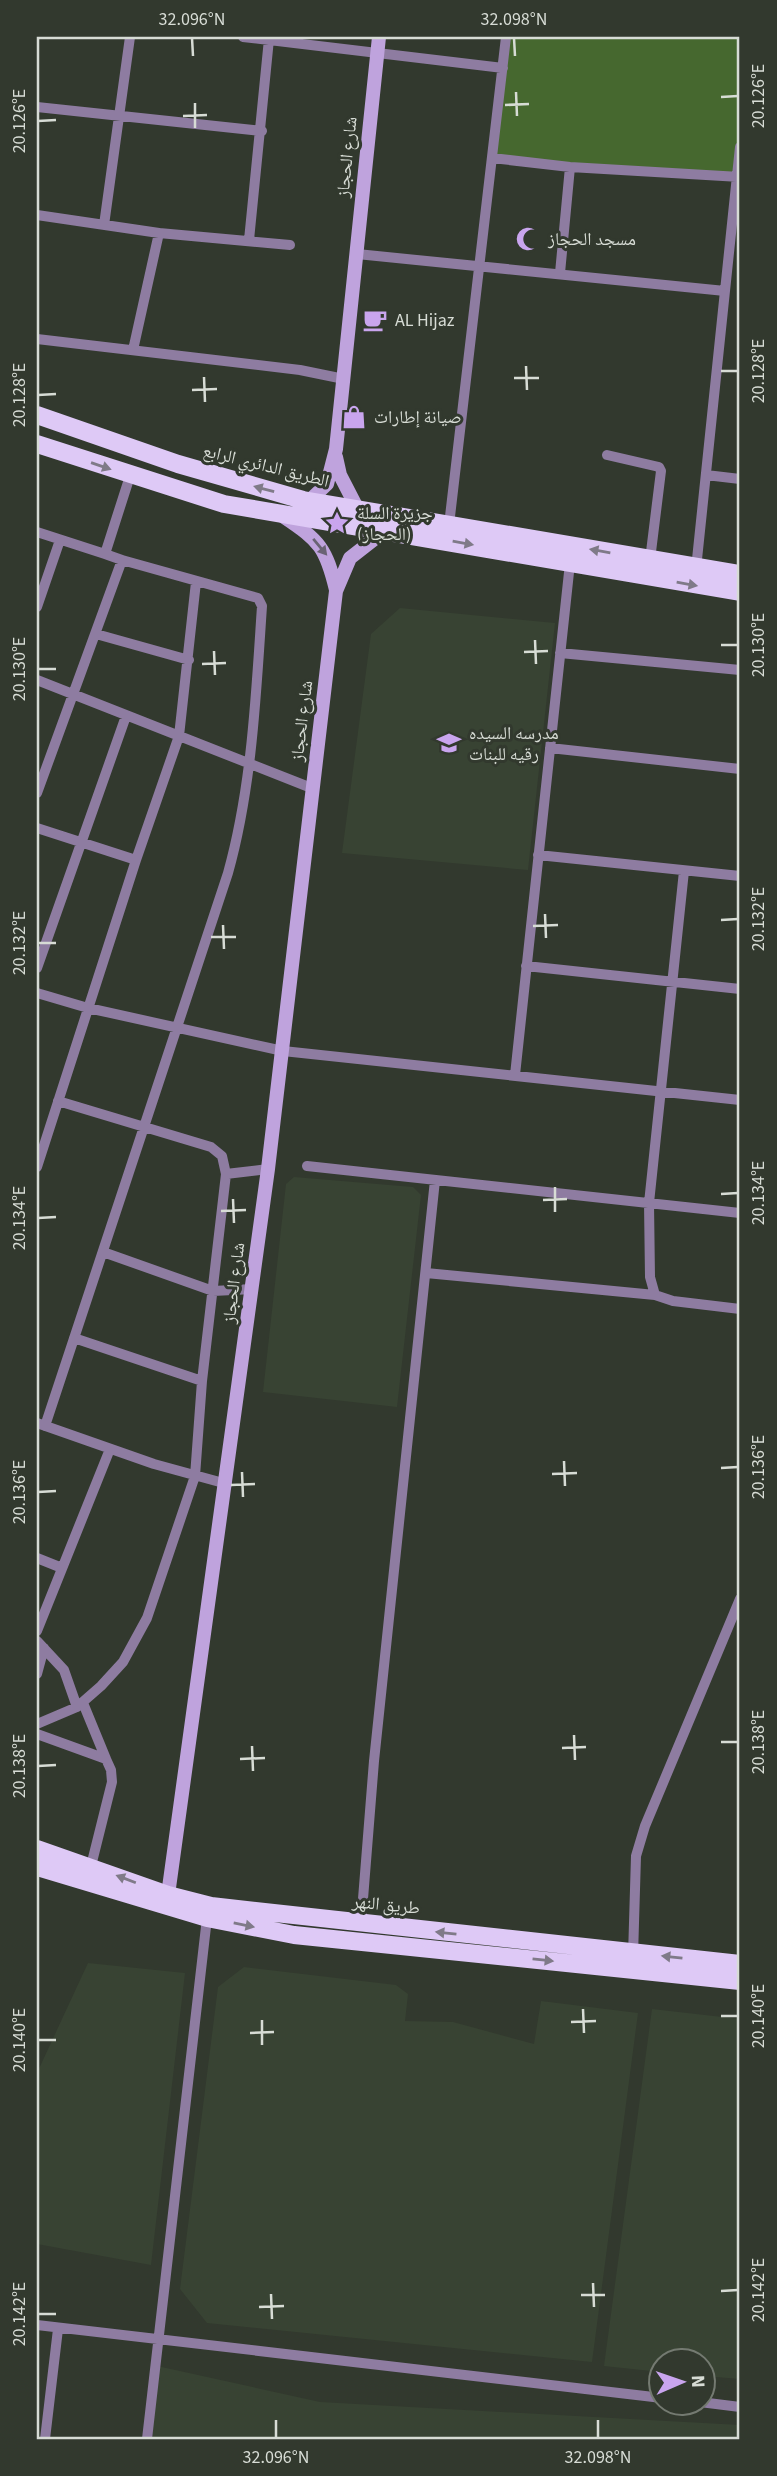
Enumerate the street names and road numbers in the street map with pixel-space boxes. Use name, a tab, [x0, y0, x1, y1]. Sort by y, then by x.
street label: شارع الحجاز	[330, 115, 364, 200]
street label: الطريق الدائري الرابع	[200, 438, 332, 495]
street label: شارع الحجاز	[285, 679, 319, 764]
street label: شارع الحجاز	[217, 1241, 251, 1326]
street label: طريق النهر	[350, 1889, 421, 1921]

